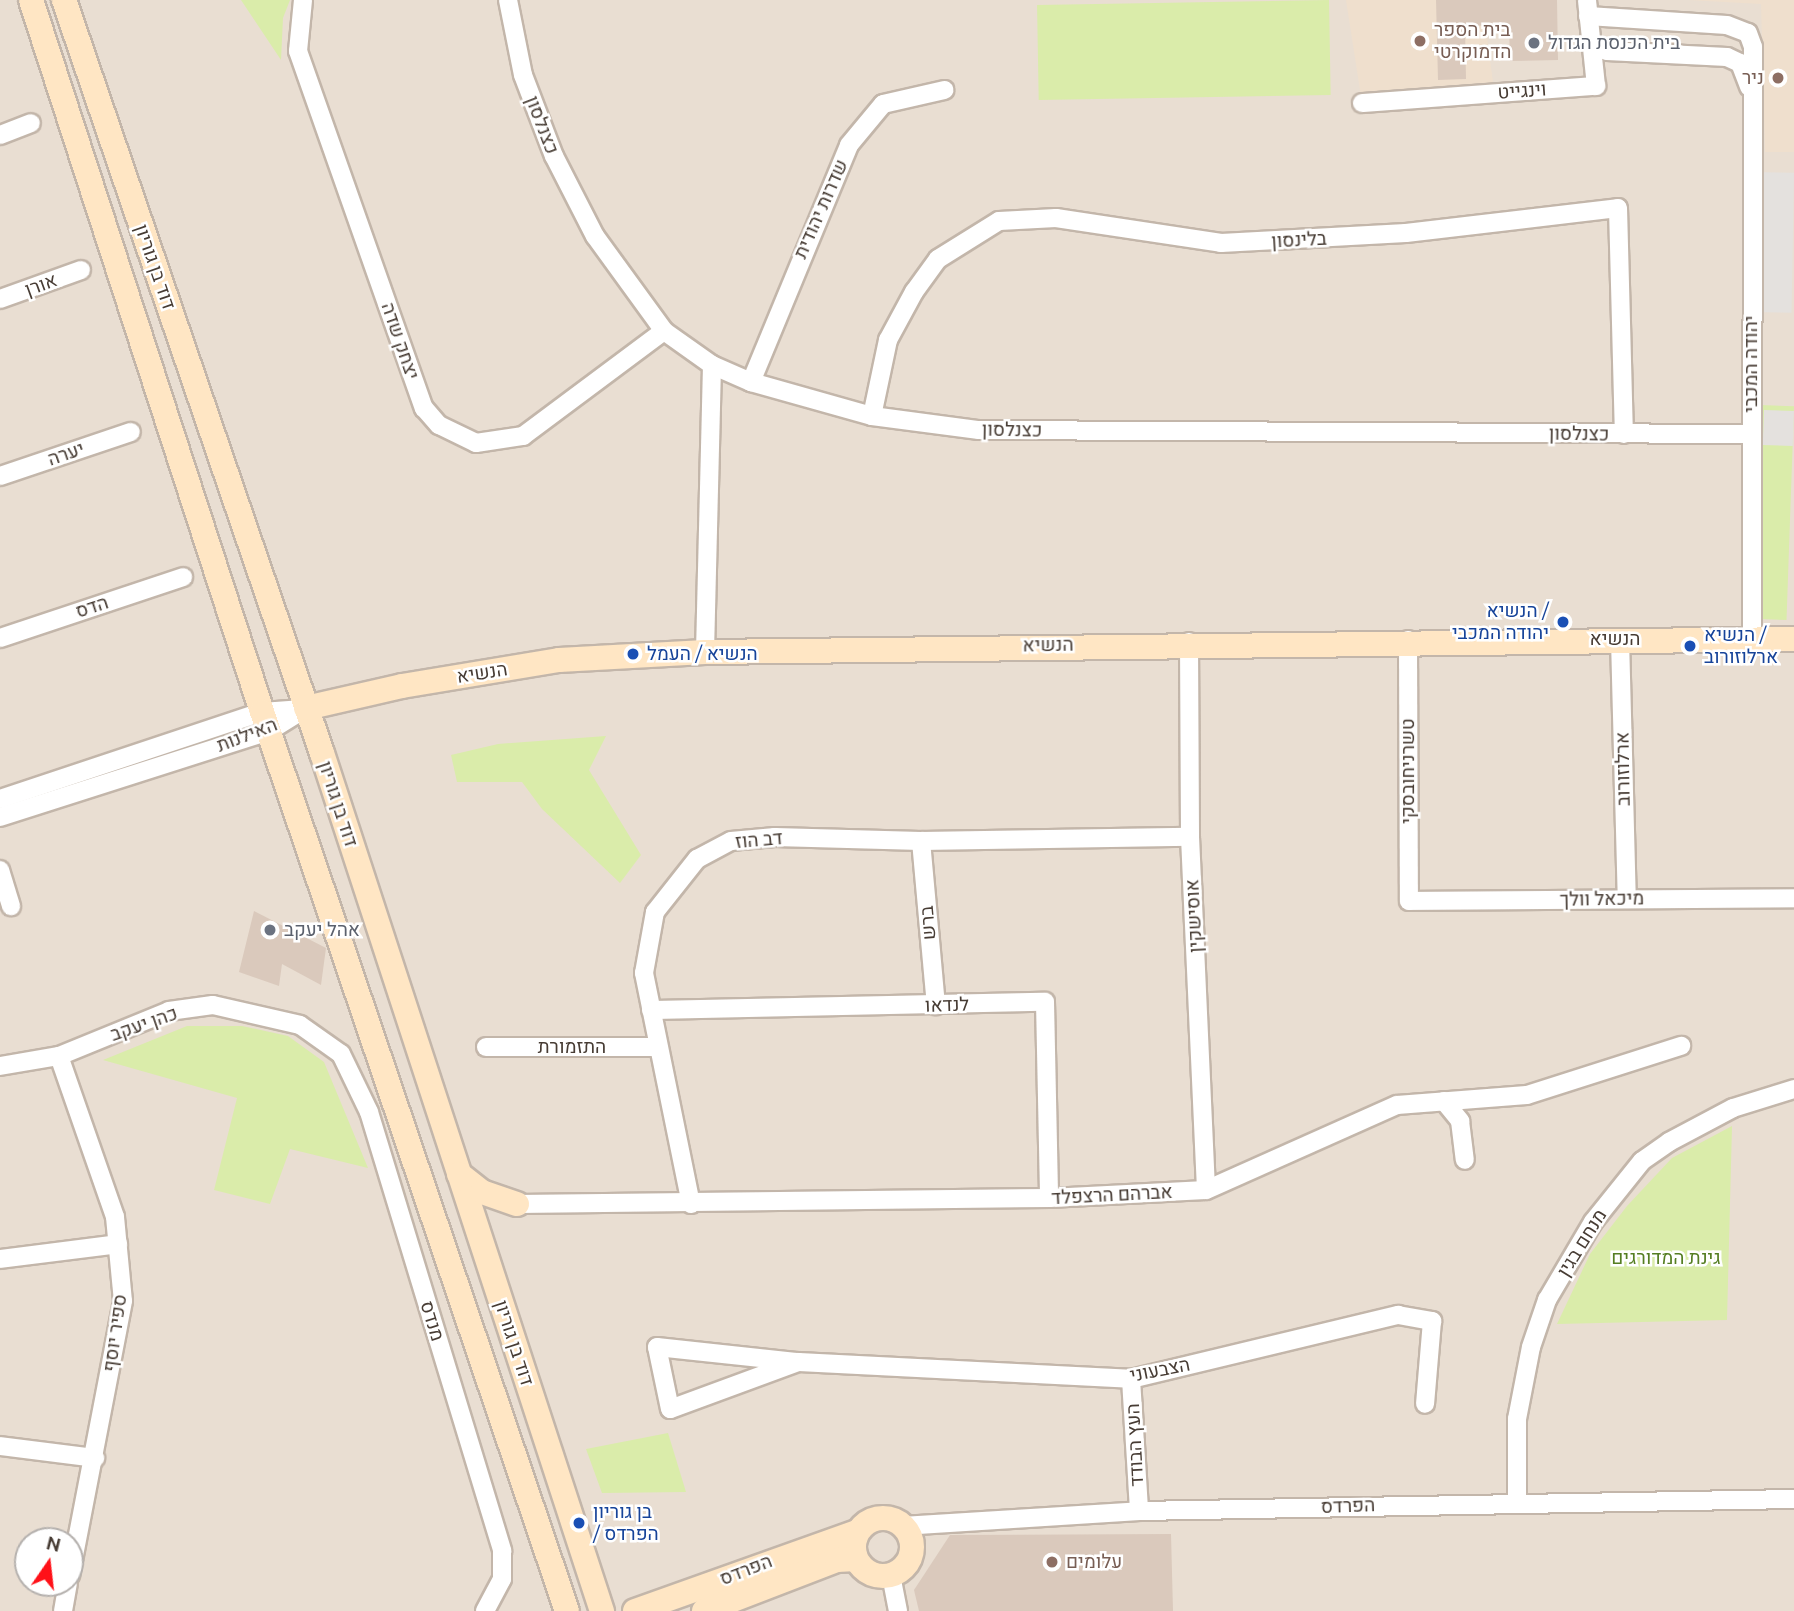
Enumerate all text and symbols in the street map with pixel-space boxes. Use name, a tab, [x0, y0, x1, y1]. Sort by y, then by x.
place label: בית הספר הדמוקרטי	[1434, 19, 1511, 63]
place label: בית הכנסת הגדול	[1548, 32, 1680, 54]
marker: בית הספר הדמוקרטי	[1412, 33, 1428, 49]
marker: בית הכנסת הגדול	[1526, 35, 1542, 51]
place label: ניר	[1742, 67, 1764, 89]
marker: ניר	[1770, 70, 1786, 86]
street label: וינגייט	[1497, 78, 1547, 104]
street label: כצנלסון	[521, 93, 563, 157]
street label: שדרות יהודית	[789, 156, 853, 262]
street label: דוד בן גוריון	[130, 221, 180, 313]
street label: בלינסון	[1271, 227, 1327, 253]
street label: אורן	[22, 269, 60, 301]
street label: יצחק שדה	[376, 299, 424, 383]
street label: יהודה המכבי	[1740, 315, 1762, 413]
street label: כצנלסון	[982, 418, 1042, 442]
street label: כצנלסון	[1549, 422, 1609, 446]
street label: יערה	[45, 437, 87, 471]
street label: הדס	[73, 591, 111, 623]
place label: הנשיא / יהודה המכבי	[1452, 600, 1549, 644]
marker: הנשיא / יהודה המכבי	[1555, 614, 1571, 630]
place label: הנשיא / ארלוזורוב	[1704, 624, 1778, 668]
street label: הנשיא	[1589, 628, 1641, 650]
street label: הנשיא	[1022, 633, 1074, 657]
marker: הנשיא / ארלוזורוב	[1682, 638, 1698, 654]
place label: הנשיא / העמל	[647, 643, 758, 665]
marker: הנשיא / העמל	[625, 646, 641, 662]
street label: הנשיא	[455, 658, 509, 688]
street label: האילנות	[213, 713, 281, 757]
street label: טשרניחובסקי	[1397, 718, 1419, 824]
street label: ארלוזורוב	[1611, 732, 1635, 806]
street label: דוד בן גוריון	[313, 758, 363, 850]
street label: דב הוז	[734, 827, 784, 853]
street label: אוסישקין	[1181, 879, 1207, 953]
street label: מיכאל וולך	[1559, 887, 1645, 911]
street label: ברש	[915, 905, 941, 941]
place label: אהל יעקב	[284, 919, 360, 941]
marker: אהל יעקב	[262, 922, 278, 938]
street label: לנדאו	[924, 993, 970, 1017]
street label: כהן יעקב	[107, 1002, 181, 1046]
street label: התזמורת	[538, 1036, 606, 1058]
street label: אברהם הרצפלד	[1051, 1180, 1173, 1210]
street label: מנחם בגין	[1552, 1205, 1612, 1281]
park label: גינת המדורגים	[1611, 1247, 1721, 1269]
street label: ספיר יוסף	[98, 1293, 132, 1373]
street label: דוד בן גוריון	[489, 1297, 539, 1389]
street label: מנדס	[415, 1298, 449, 1344]
street label: הצבעוני	[1128, 1353, 1192, 1387]
street label: העץ הבודד	[1121, 1403, 1149, 1487]
street label: הפרדס	[1320, 1494, 1376, 1518]
place label: בן גוריון / הפרדס	[593, 1501, 659, 1545]
marker: בן גוריון / הפרדס	[571, 1515, 587, 1531]
north arrow	[14, 1527, 84, 1597]
text: N	[44, 1531, 63, 1556]
street label: הפרדס	[717, 1550, 775, 1590]
place label: עלומים	[1066, 1551, 1122, 1573]
marker: עלומים	[1044, 1554, 1060, 1570]

